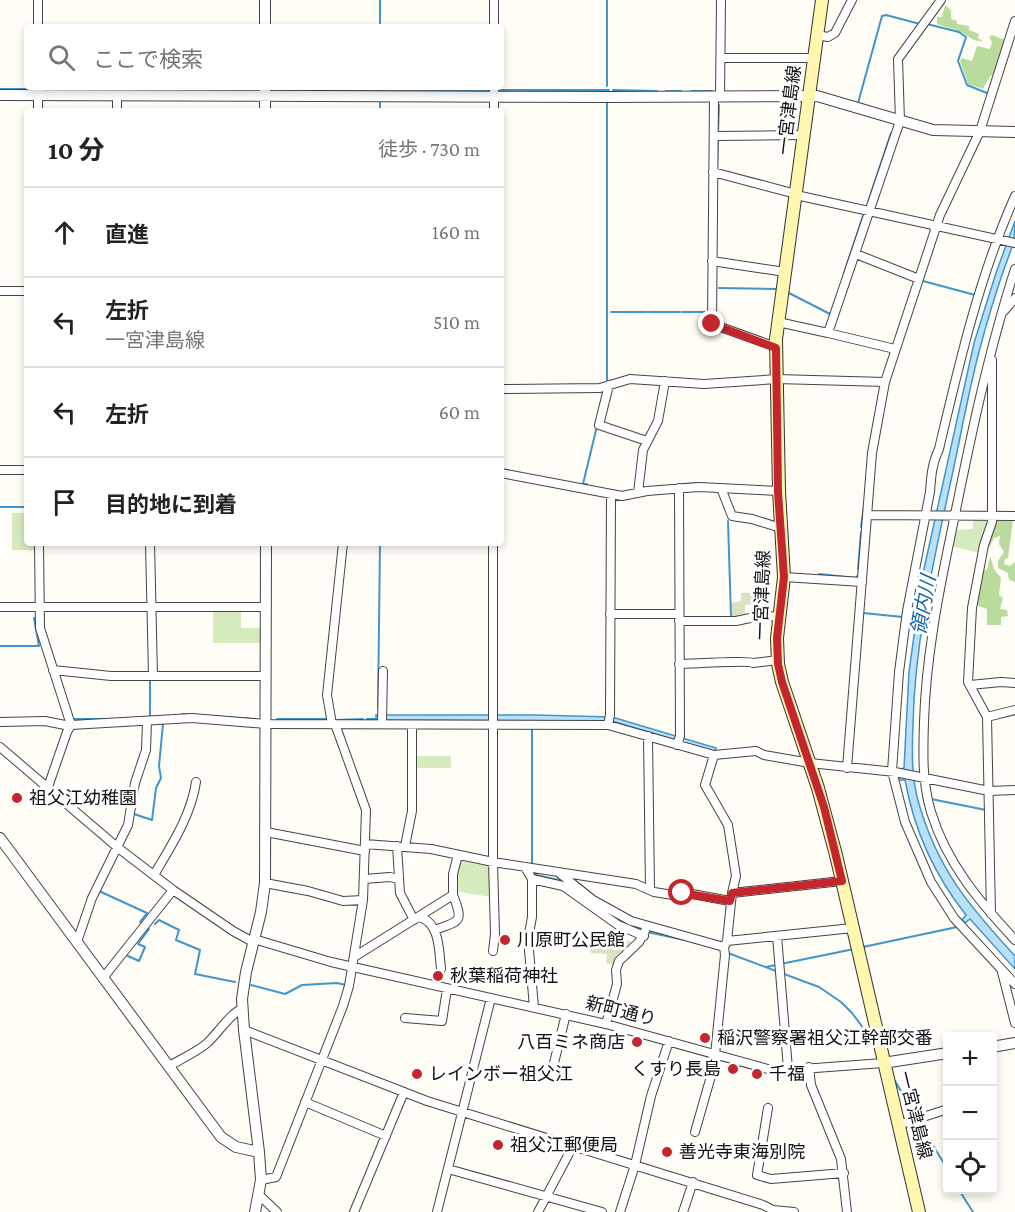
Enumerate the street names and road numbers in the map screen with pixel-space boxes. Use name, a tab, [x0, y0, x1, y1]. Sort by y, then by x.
street label: 一宮津島線	[774, 64, 804, 156]
street label: 一宮津島線	[750, 550, 774, 640]
street label: 新町通り	[584, 993, 658, 1029]
street label: 一宮津島線	[894, 1069, 936, 1161]

